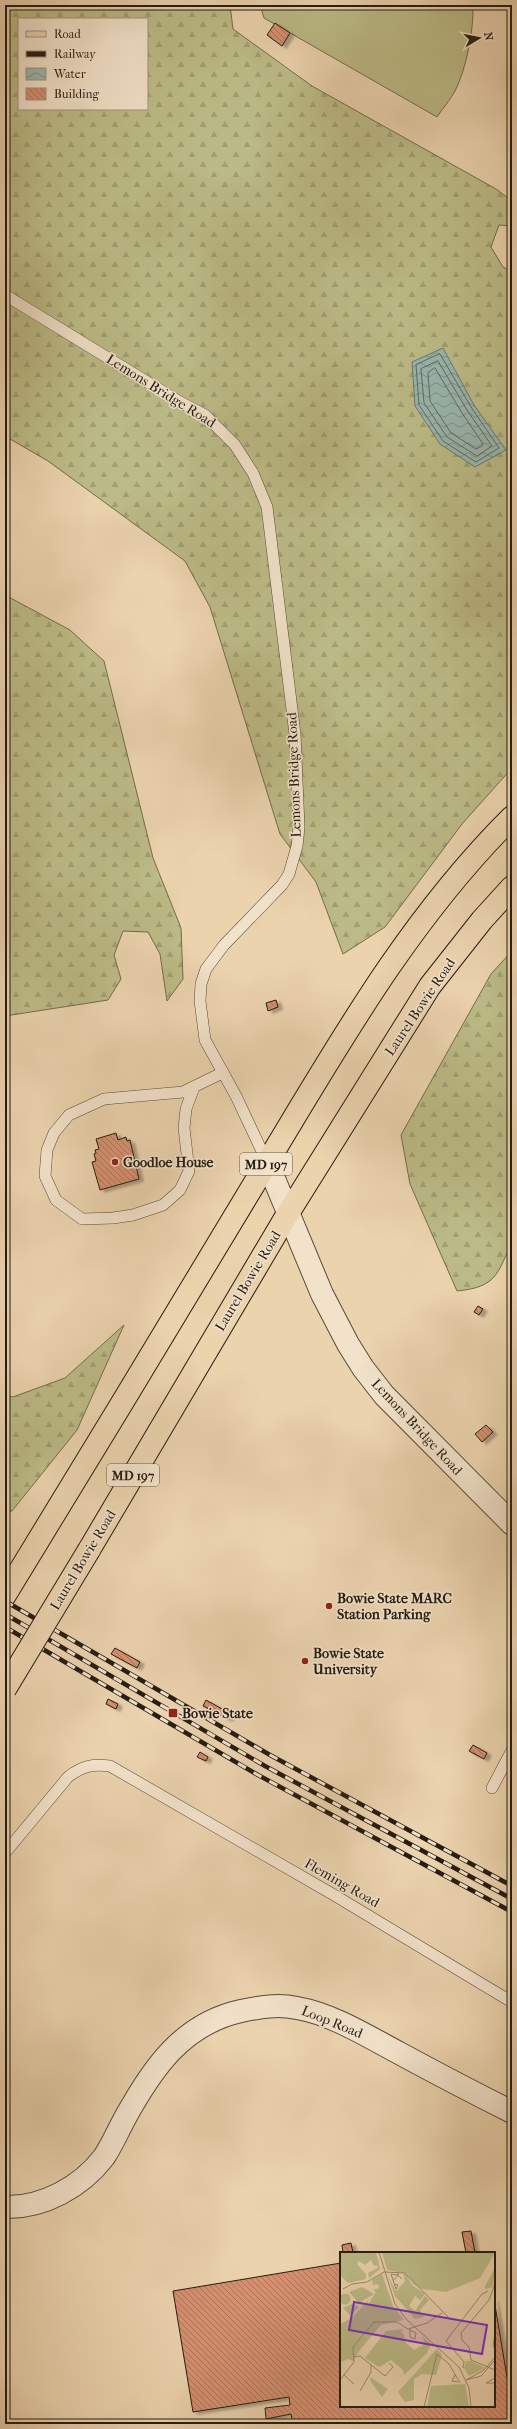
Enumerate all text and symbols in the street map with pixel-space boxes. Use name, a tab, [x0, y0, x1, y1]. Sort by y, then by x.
legend	[18, 18, 148, 110]
north arrow	[459, 18, 499, 58]
text: Road	[54, 27, 81, 41]
text: N	[481, 31, 496, 42]
text: Railway	[54, 47, 96, 61]
text: Water	[53, 67, 87, 81]
text: Building	[54, 87, 99, 101]
street label: Lemons Bridge Road	[103, 351, 219, 432]
street label: Lemons Bridge Road	[283, 712, 305, 838]
street label: Laurel Bowie Road	[381, 955, 459, 1059]
road number: MD 197	[240, 1153, 292, 1175]
place label: Goodloe House	[123, 1154, 213, 1171]
marker: Goodloe House	[110, 1157, 120, 1167]
street label: Laurel Bowie Road	[211, 1227, 285, 1334]
street label: Lemons Bridge Road	[368, 1375, 466, 1479]
road number: MD 197	[107, 1464, 159, 1486]
street label: Laurel Bowie Road	[46, 1506, 120, 1613]
place label: Bowie State MARC Station Parking	[337, 1590, 452, 1623]
marker: Bowie State MARC Station Parking	[324, 1601, 334, 1611]
place label: Bowie State University	[312, 1645, 384, 1678]
marker: Bowie State University	[300, 1656, 310, 1666]
place label: Bowie State	[182, 1705, 253, 1722]
marker: Bowie State	[167, 1707, 179, 1719]
street label: Fleming Road	[301, 1855, 383, 1912]
street label: Loop Road	[299, 2002, 365, 2042]
inset map	[340, 2252, 495, 2407]

